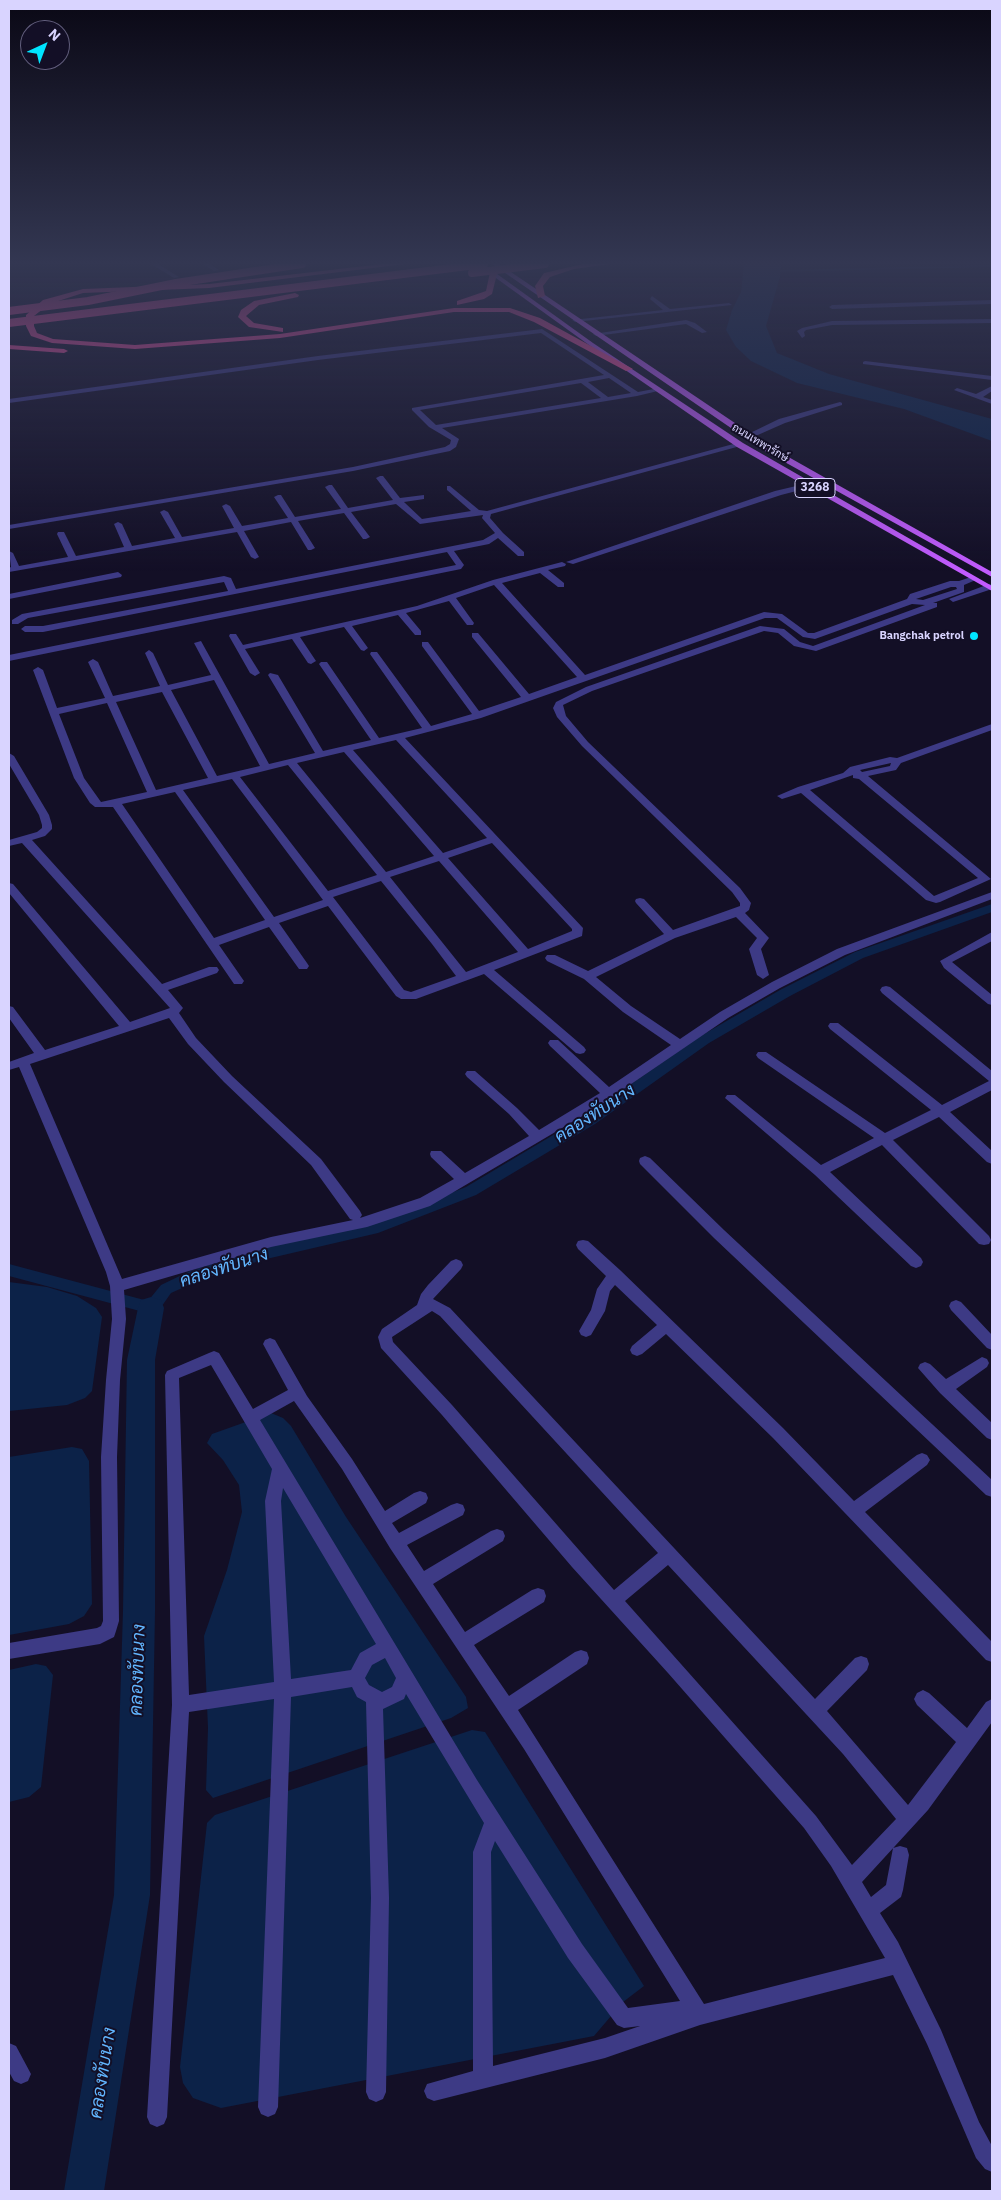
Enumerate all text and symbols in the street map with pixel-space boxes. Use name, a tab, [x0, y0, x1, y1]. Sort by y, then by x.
north arrow	[20, 20, 70, 70]
text: N	[45, 25, 64, 45]
street label: ถนนเทพารักษ์	[729, 421, 791, 465]
road number: 3268	[795, 478, 835, 498]
place label: Bangchak petrol	[879, 629, 964, 643]
marker: Bangchak petrol	[968, 630, 980, 642]
water label: คลองทับนาง	[551, 1080, 639, 1148]
water label: คลองทับนาง	[177, 1244, 271, 1292]
water label: คลองทับนาง	[126, 1624, 150, 1716]
water label: คลองทับนาง	[85, 2026, 121, 2120]

